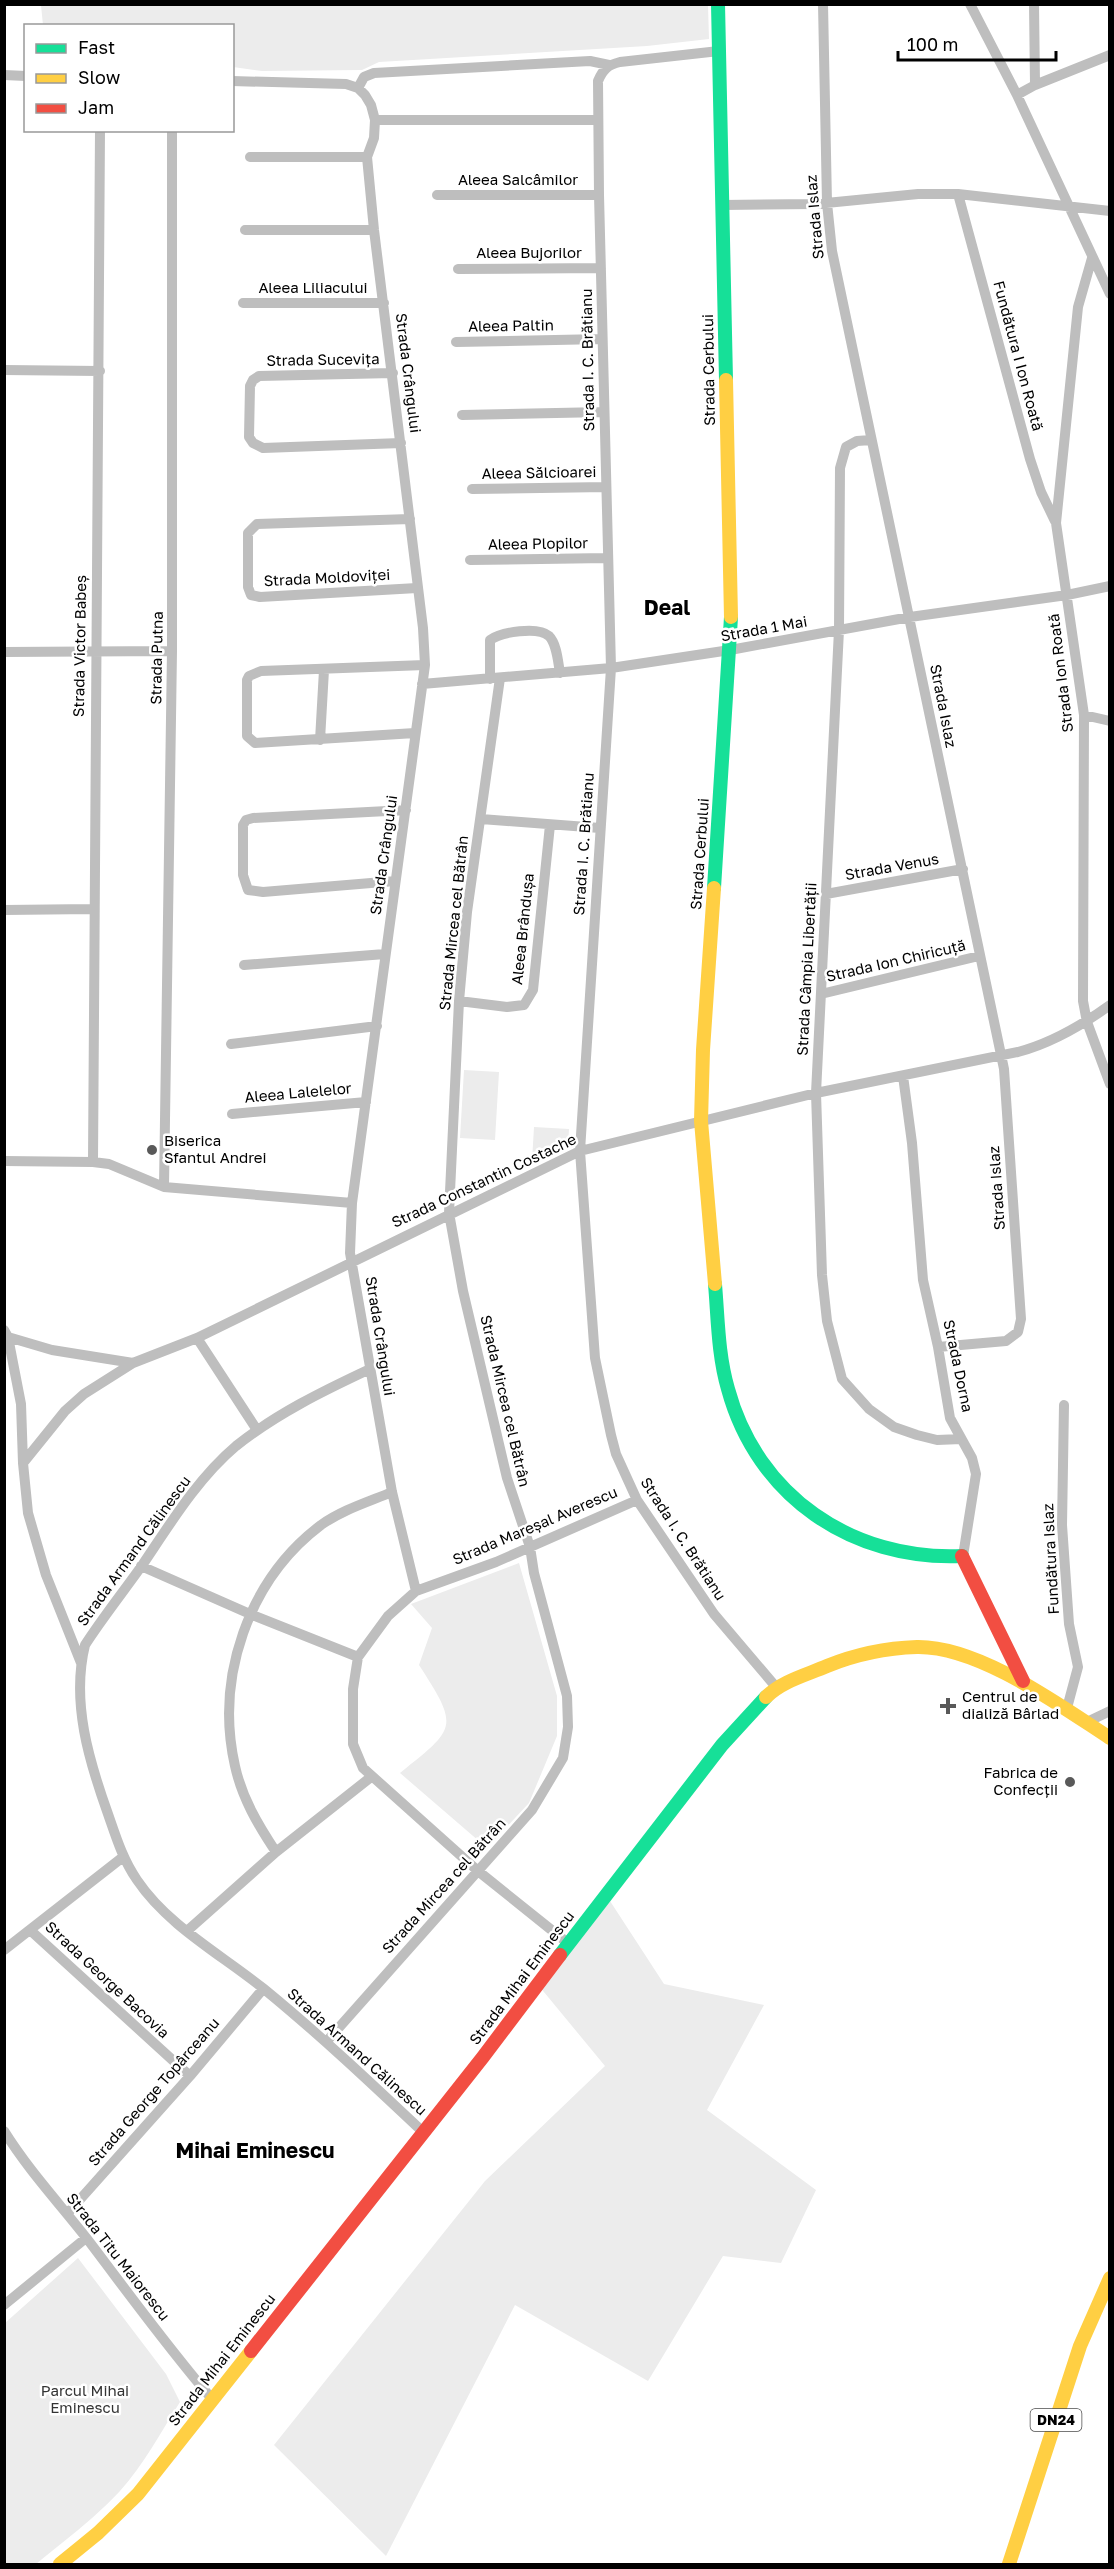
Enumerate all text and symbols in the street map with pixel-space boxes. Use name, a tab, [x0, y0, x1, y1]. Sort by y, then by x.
legend	[24, 24, 234, 132]
scale bar	[898, 24, 1056, 62]
text: 100 m	[907, 33, 958, 55]
text: Fast	[78, 36, 115, 58]
text: Slow	[78, 66, 121, 88]
text: Jam	[78, 96, 114, 118]
street label: Aleea Salcâmilor	[458, 170, 578, 188]
street label: Strada Islaz	[801, 174, 827, 260]
street label: Aleea Bujorilor	[476, 243, 582, 261]
street label: Aleea Liliacului	[258, 278, 368, 296]
street label: Fundătura I Ion Roată	[990, 279, 1048, 433]
street label: Strada I. C. Brătianu	[577, 288, 597, 432]
street label: Strada Crângului	[393, 312, 425, 434]
street label: Strada Cerbului	[698, 314, 718, 426]
street label: Aleea Paltin	[468, 315, 554, 335]
street label: Strada Sucevița	[266, 349, 380, 369]
street label: Aleea Sălcioarei	[481, 462, 597, 482]
street label: Aleea Plopilor	[488, 533, 588, 553]
street label: Strada Moldoviței	[263, 565, 391, 589]
street label: Strada Victor Babeș	[69, 575, 89, 717]
district label: Deal	[644, 594, 690, 620]
street label: Strada Putna	[146, 611, 166, 705]
street label: Strada 1 Mai	[719, 612, 808, 644]
street label: Strada Ion Roată	[1044, 613, 1076, 734]
street label: Strada Islaz	[927, 663, 961, 749]
street label: Strada I. C. Brătianu	[569, 772, 597, 916]
street label: Strada Crângului	[366, 794, 400, 916]
street label: Strada Cerbului	[686, 798, 712, 910]
street label: Strada Mircea cel Bătrân	[435, 835, 471, 1011]
street label: Strada Venus	[843, 849, 940, 883]
street label: Aleea Brândușa	[507, 872, 537, 986]
street label: Strada Câmpia Libertății	[792, 882, 820, 1056]
street label: Strada Ion Chiricuță	[824, 935, 967, 985]
street label: Aleea Lalelelor	[244, 1078, 352, 1106]
street label: Strada Constantin Costache	[388, 1129, 579, 1231]
place label: Biserica Sfantul Andrei	[164, 1131, 267, 1166]
marker: Biserica Sfantul Andrei	[145, 1143, 159, 1157]
street label: Strada Islaz	[984, 1145, 1008, 1231]
street label: Strada Crângului	[363, 1275, 399, 1397]
street label: Strada Mircea cel Bătrân	[477, 1313, 535, 1488]
street label: Strada Dorna	[940, 1318, 978, 1414]
street label: Strada Armand Călinescu	[73, 1472, 194, 1629]
street label: Strada I. C. Brătianu	[637, 1474, 730, 1603]
street label: Strada Mareșal Averescu	[450, 1482, 620, 1568]
street label: Fundătura Islaz	[1038, 1503, 1062, 1615]
place label: Centrul de dializă Bârlad	[962, 1687, 1059, 1722]
marker: Centrul de dializă Bârlad	[939, 1697, 957, 1715]
place label: Fabrica de Confecții	[983, 1763, 1058, 1798]
marker: Fabrica de Confecții	[1063, 1775, 1077, 1789]
street label: Strada Mircea cel Bătrân	[378, 1814, 509, 1957]
street label: Strada Mihai Eminescu	[465, 1907, 577, 2048]
street label: Strada George Bacovia	[42, 1917, 173, 2041]
street label: Strada Armand Călinescu	[284, 1984, 431, 2119]
street label: Strada George Topârceanu	[84, 2014, 223, 2169]
district label: Mihai Eminescu	[176, 2137, 335, 2163]
street label: Strada Titu Maiorescu	[63, 2189, 174, 2324]
street label: Strada Mihai Eminescu	[164, 2290, 278, 2429]
park label: Parcul Mihai Eminescu	[41, 2381, 129, 2416]
road number: DN24	[1030, 2409, 1082, 2431]

